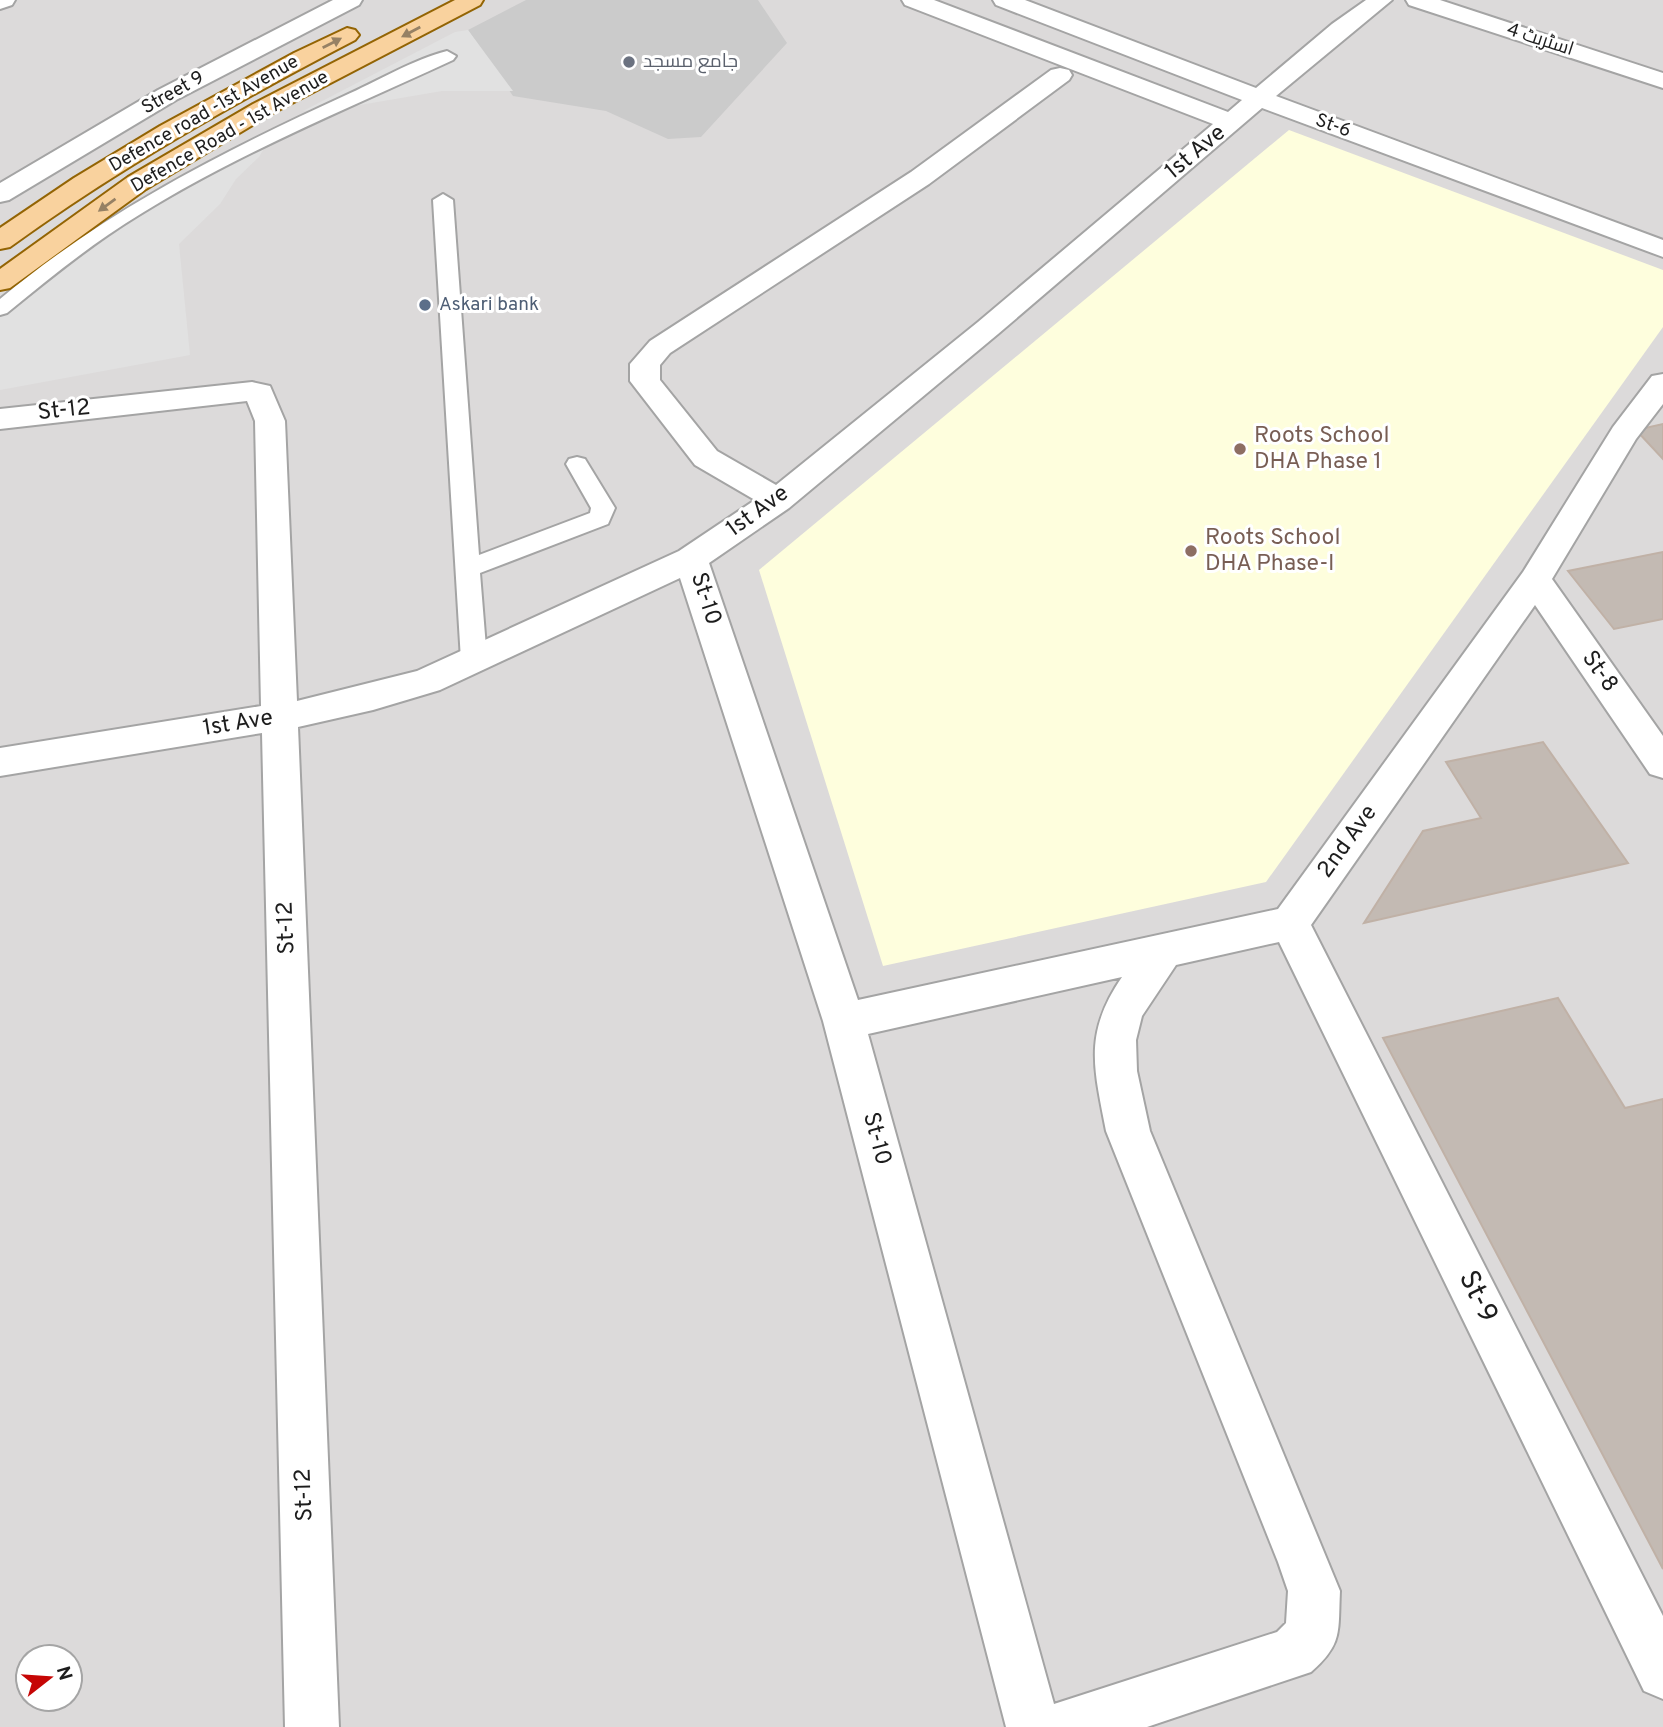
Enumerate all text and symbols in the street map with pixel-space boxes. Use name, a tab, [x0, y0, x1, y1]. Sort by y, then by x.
street label: اسٹریٹ 4	[1503, 18, 1577, 62]
one-way arrow	[401, 26, 421, 37]
one-way arrow	[322, 37, 342, 48]
street label: Defence road -1st Avenue	[105, 50, 303, 178]
place label: جامع مسجد	[643, 50, 738, 74]
marker: جامع مسجد	[621, 54, 637, 70]
street label: Defence Road - 1st Avenue	[127, 65, 333, 199]
street label: Street 9	[137, 66, 209, 120]
street label: St-6	[1312, 108, 1354, 144]
street label: 1st Ave	[1160, 119, 1232, 187]
one-way arrow	[98, 198, 117, 212]
place label: Askari bank	[439, 293, 539, 317]
marker: Askari bank	[417, 297, 433, 313]
street label: St-12	[36, 394, 92, 428]
place label: Roots School DHA Phase 1	[1254, 422, 1389, 477]
marker: Roots School DHA Phase 1	[1232, 441, 1248, 457]
street label: 1st Ave	[721, 480, 795, 544]
place label: Roots School DHA Phase-I	[1205, 524, 1340, 579]
marker: Roots School DHA Phase-I	[1183, 543, 1199, 559]
street label: St-10	[683, 569, 727, 629]
street label: St-8	[1574, 645, 1624, 699]
street label: 1st Ave	[201, 704, 275, 744]
street label: 2nd Ave	[1312, 800, 1384, 884]
street label: St-12	[272, 901, 302, 955]
street label: St-10	[855, 1109, 897, 1169]
street label: St-9	[1449, 1265, 1505, 1329]
street label: St-12	[290, 1468, 320, 1522]
north arrow	[14, 1643, 84, 1713]
text: N	[50, 1664, 77, 1684]

